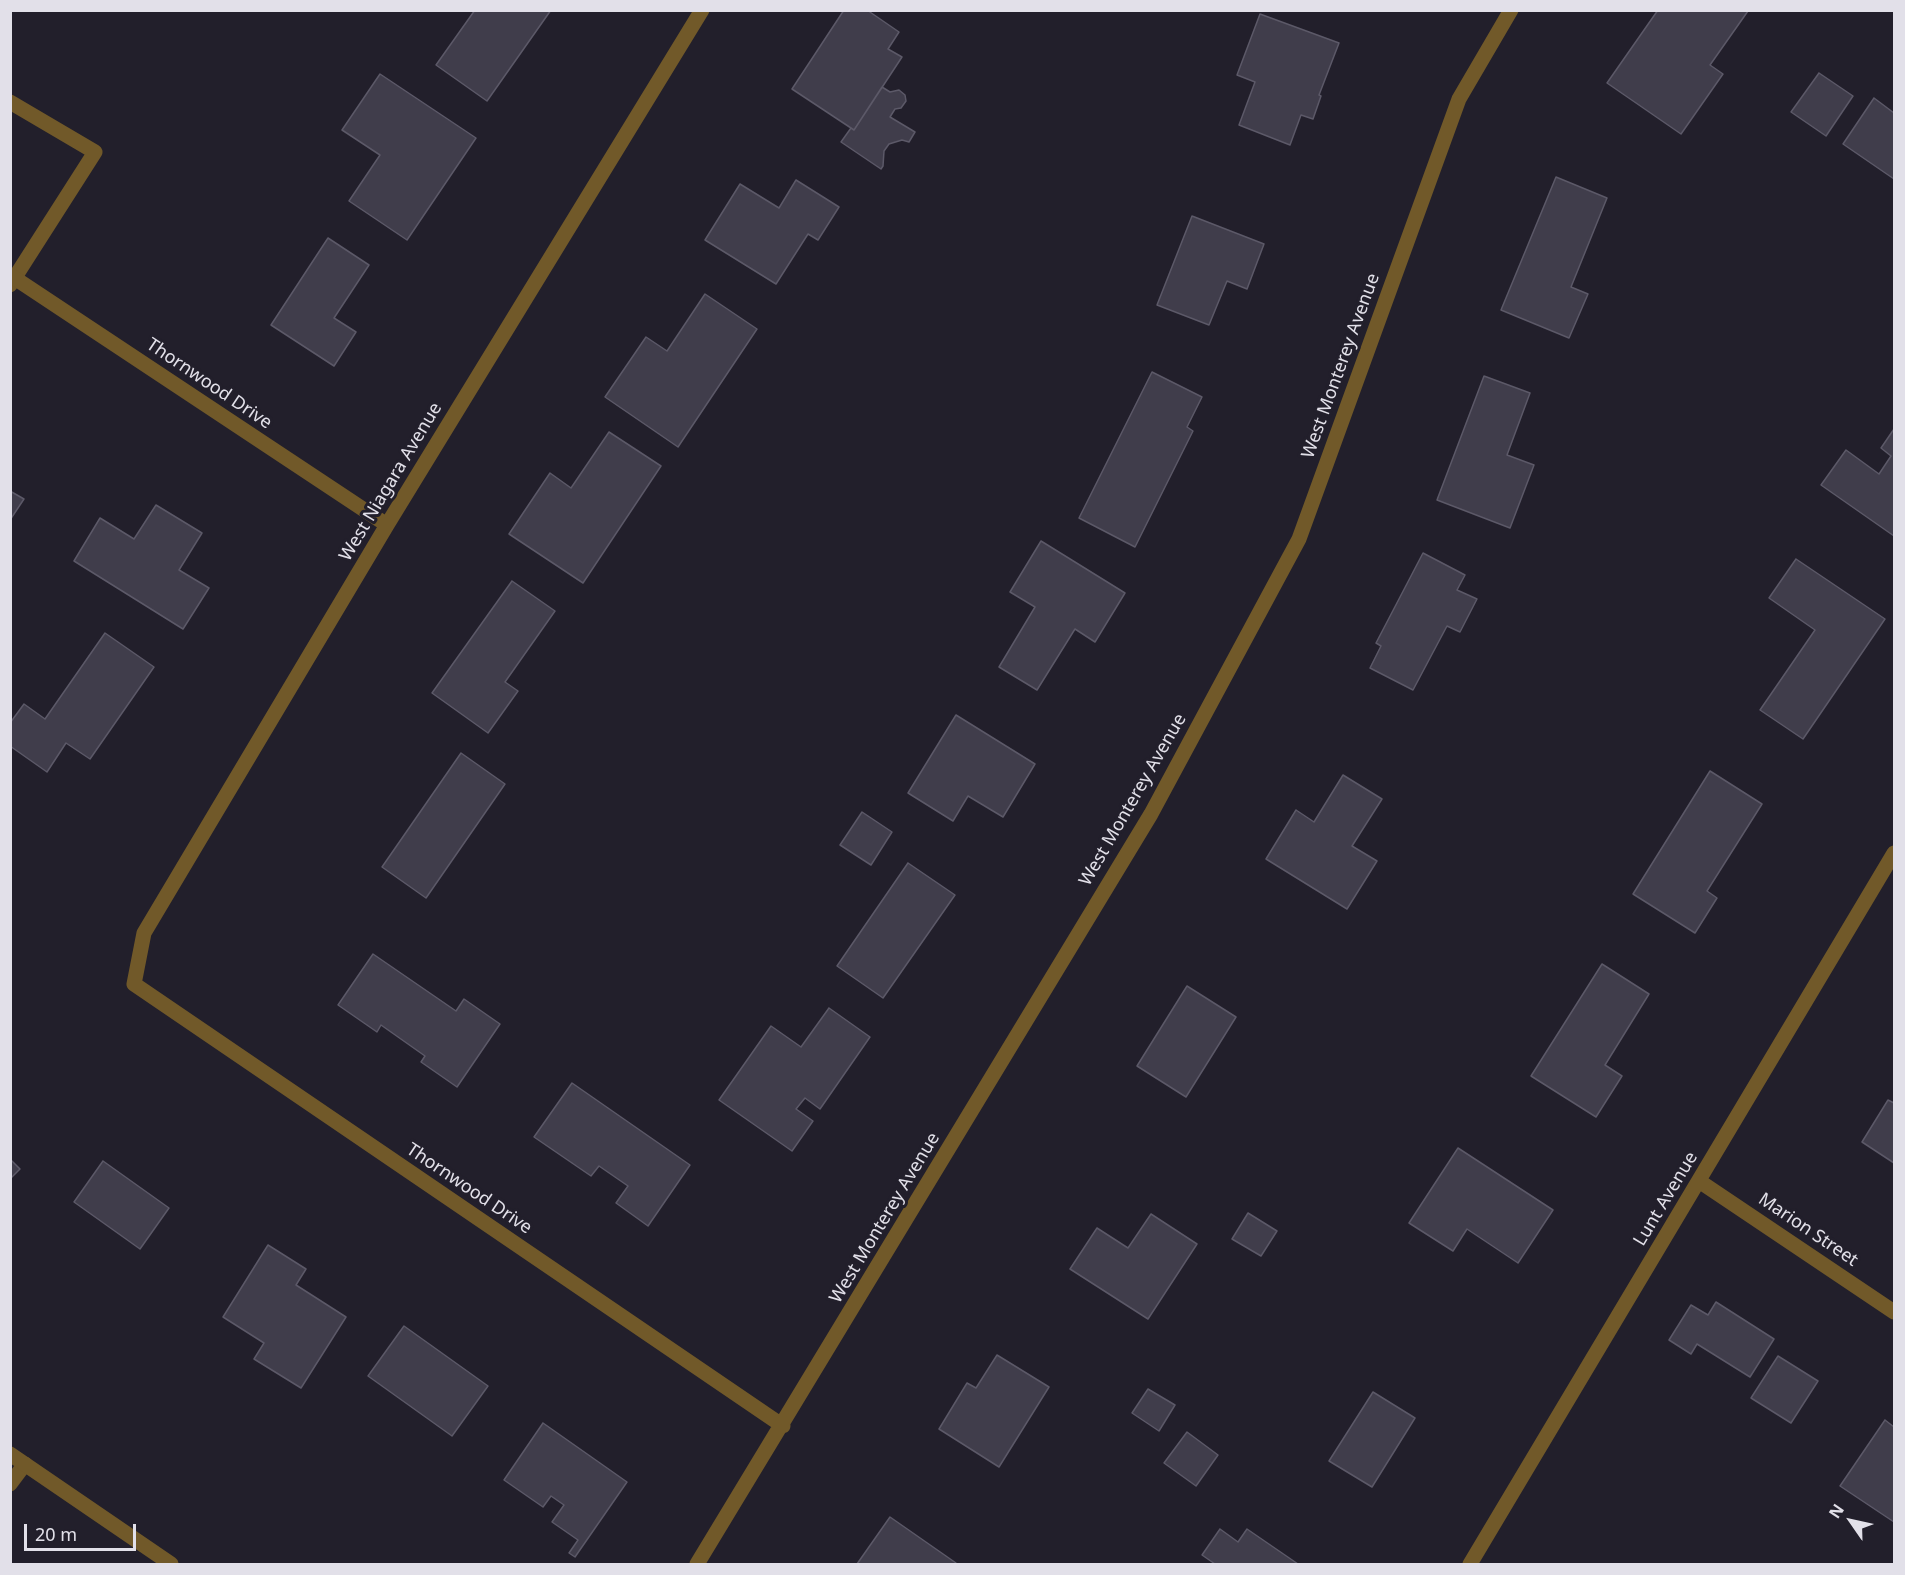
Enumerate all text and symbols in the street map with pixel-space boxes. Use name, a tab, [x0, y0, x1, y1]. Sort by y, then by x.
street label: West Monterey Avenue	[1297, 271, 1385, 461]
street label: Thornwood Drive	[142, 334, 276, 434]
street label: West Niagara Avenue	[335, 399, 447, 565]
street label: West Monterey Avenue	[1075, 710, 1191, 890]
street label: West Monterey Avenue	[825, 1129, 945, 1307]
street label: Thornwood Drive	[402, 1139, 536, 1239]
street label: Lunt Avenue	[1629, 1148, 1703, 1250]
street label: Marion Street	[1754, 1189, 1862, 1271]
north arrow	[1821, 1491, 1881, 1551]
text: N	[1823, 1499, 1849, 1522]
scale bar	[27, 1512, 140, 1550]
text: 20 m	[35, 1522, 77, 1546]

